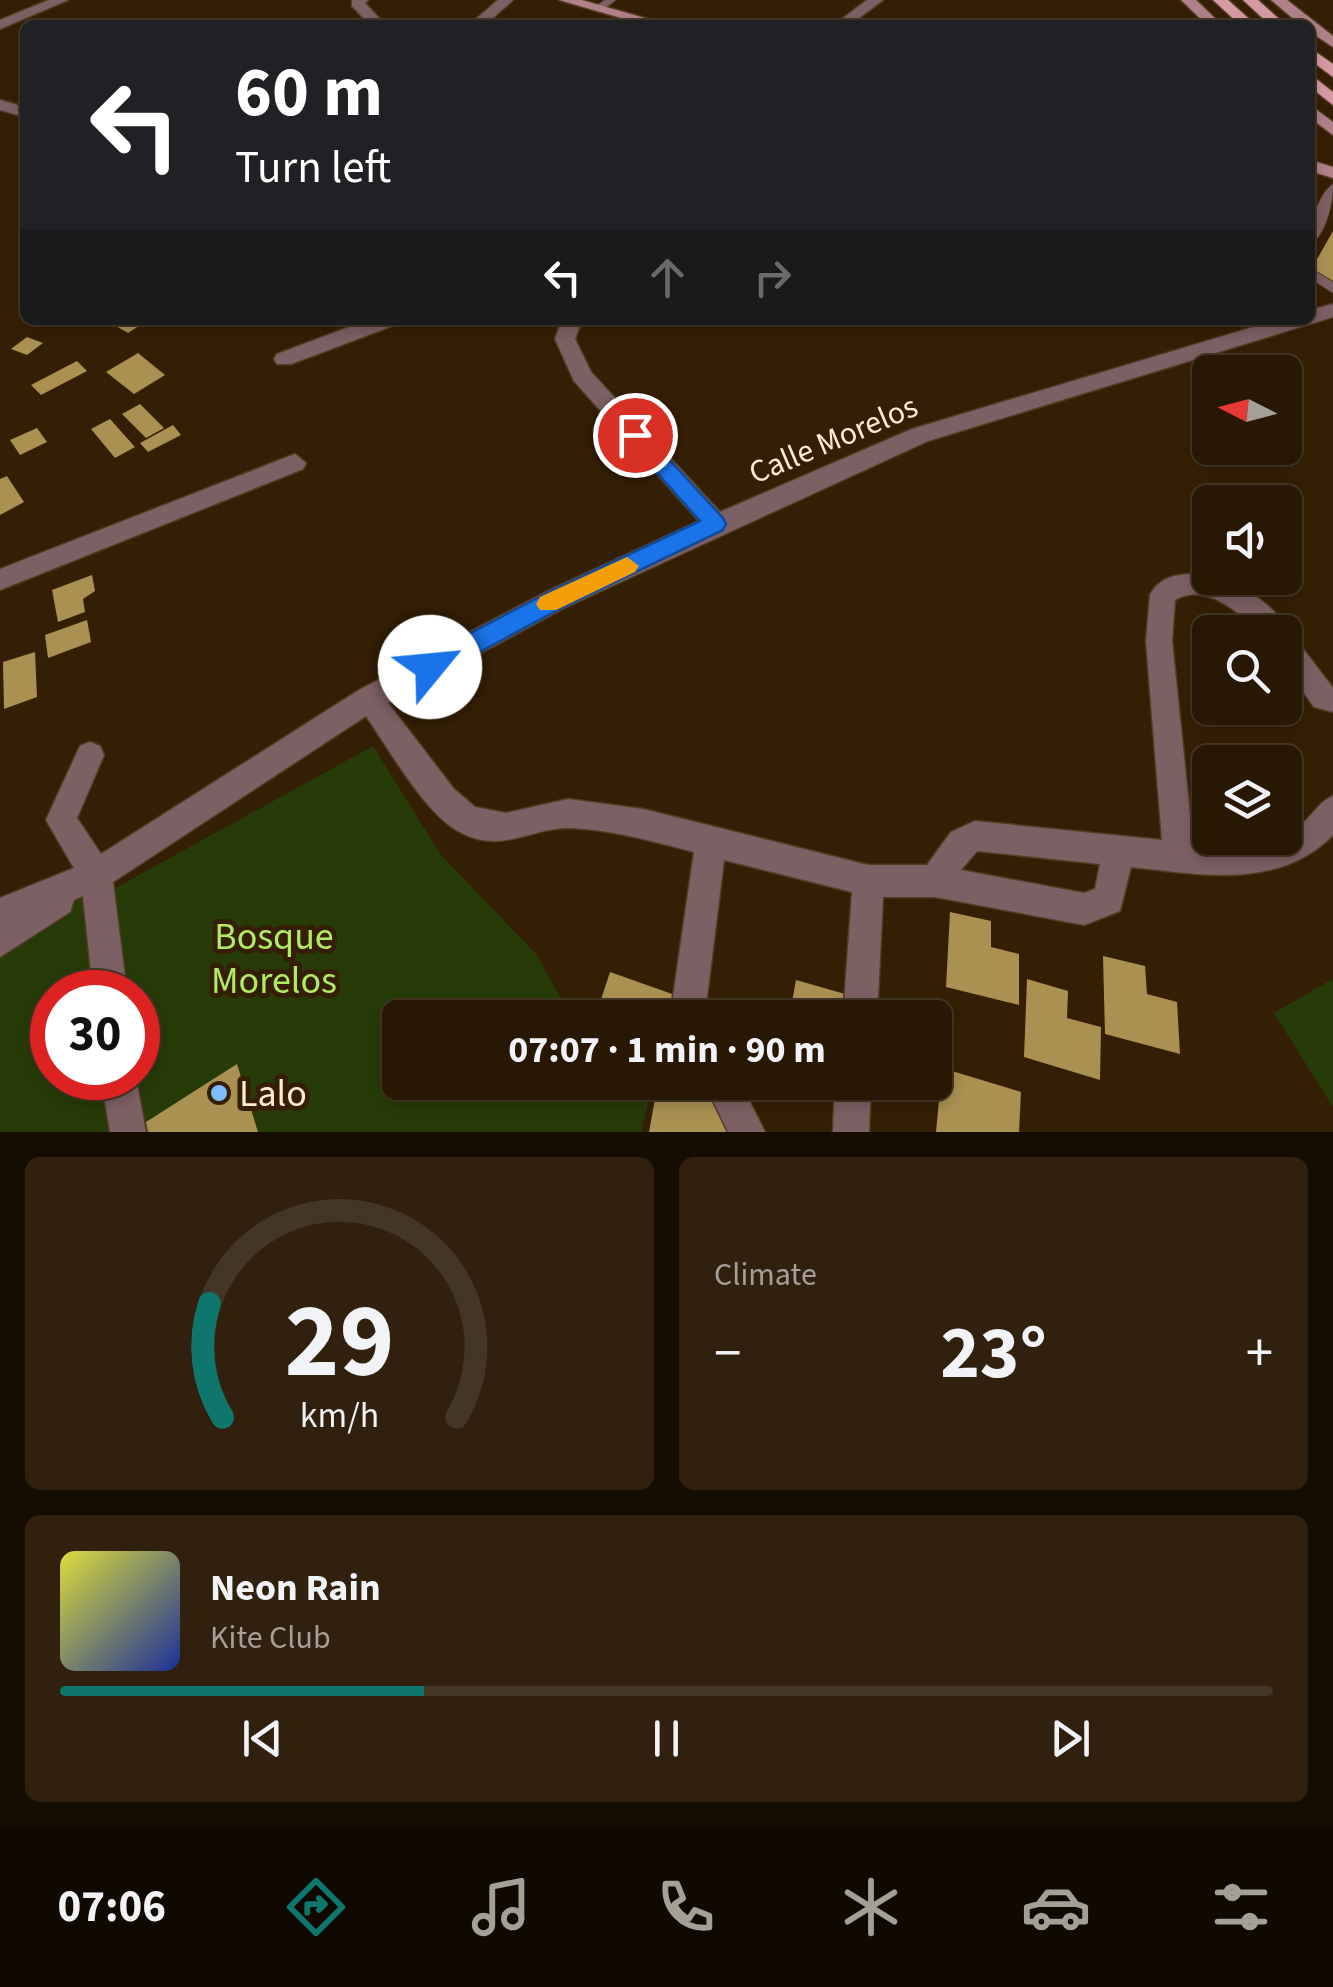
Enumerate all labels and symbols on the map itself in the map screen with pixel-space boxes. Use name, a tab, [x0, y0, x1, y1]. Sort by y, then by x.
north arrow	[1192, 355, 1302, 465]
street label: Calle Morelos	[742, 384, 925, 496]
pin	[593, 393, 678, 478]
position arrow	[378, 615, 482, 719]
park label: Bosque Morelos	[211, 910, 337, 1008]
speed limit sign: 30	[30, 970, 160, 1100]
place label: Lalo	[239, 1067, 307, 1121]
marker: Lalo	[208, 1082, 230, 1104]

